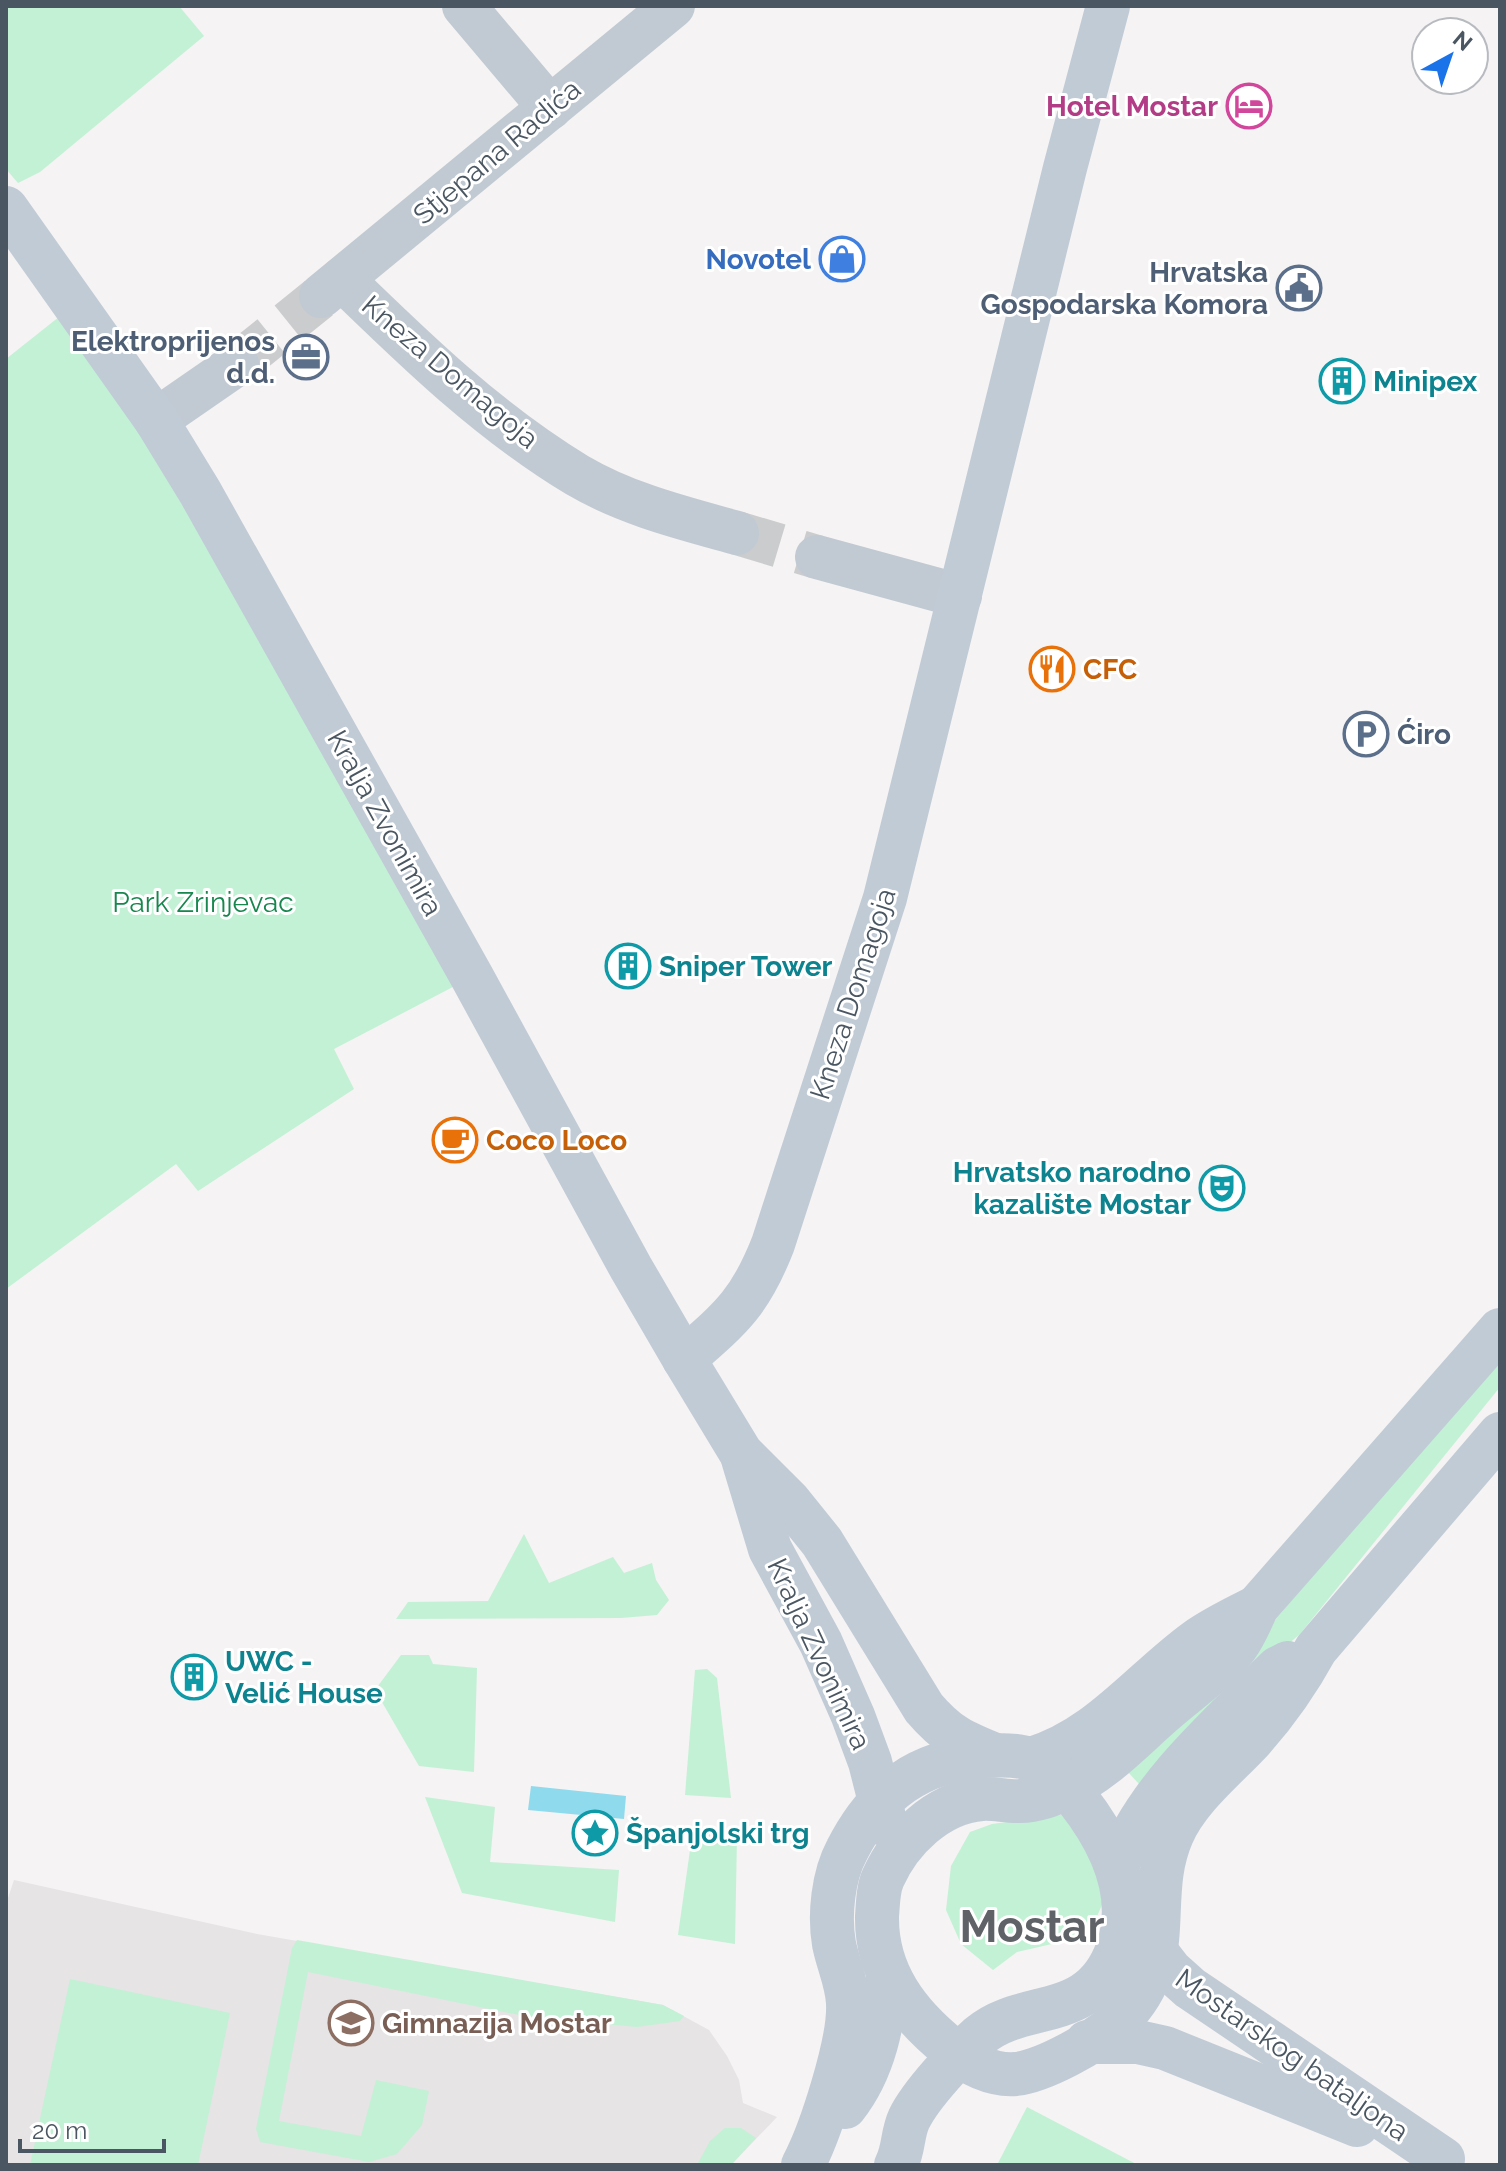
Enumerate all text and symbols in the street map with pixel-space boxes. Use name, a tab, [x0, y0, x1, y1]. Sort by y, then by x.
north arrow	[1410, 16, 1490, 96]
text: N	[1448, 25, 1478, 56]
street label: Stjepana Radića	[407, 73, 587, 231]
hotel icon: Hotel Mostar	[1225, 82, 1273, 130]
place label: Hotel Mostar	[1046, 90, 1218, 123]
shop icon: Novotel	[818, 235, 866, 283]
place label: Novotel	[706, 243, 811, 276]
place label: Hrvatska Gospodarska Komora	[980, 256, 1268, 321]
public building icon: Hrvatska Gospodarska Komora	[1275, 264, 1323, 312]
street label: Kneza Domagoja	[355, 289, 545, 455]
place label: Elektroprijenos d.d.	[71, 325, 275, 390]
office icon: Elektroprijenos d.d.	[282, 333, 330, 381]
building icon: Minipex	[1318, 357, 1366, 405]
place label: Minipex	[1373, 365, 1477, 398]
restaurant icon: CFC	[1028, 645, 1076, 693]
place label: CFC	[1083, 653, 1137, 686]
parking icon: Ćiro	[1342, 710, 1390, 758]
place label: Ćiro	[1397, 718, 1451, 751]
street label: Kralja Zvonimira	[320, 725, 450, 921]
street label: Kneza Domagoja	[803, 884, 903, 1104]
park label: Park Zrinjevac	[112, 886, 294, 919]
building icon: Sniper Tower	[604, 942, 652, 990]
place label: Sniper Tower	[659, 950, 833, 983]
cafe icon: Coco Loco	[431, 1116, 479, 1164]
place label: Coco Loco	[486, 1124, 627, 1157]
place label: Hrvatsko narodno kazalište Mostar	[953, 1156, 1191, 1221]
theatre icon: Hrvatsko narodno kazalište Mostar	[1198, 1164, 1246, 1212]
street label: Kralja Zvonimira	[760, 1553, 878, 1755]
place label: UWC - Velić House	[225, 1645, 383, 1710]
building icon: UWC - Velić House	[170, 1653, 218, 1701]
place icon: Španjolski trg	[571, 1809, 619, 1857]
place label: Španjolski trg	[626, 1816, 809, 1850]
district label: Mostar	[959, 1901, 1105, 1952]
street label: Mostarskog bataljona	[1169, 1962, 1415, 2148]
school or university icon: Gimnazija Mostar	[327, 1999, 375, 2047]
place label: Gimnazija Mostar	[382, 2007, 612, 2040]
scale bar	[20, 2103, 164, 2153]
text: 20 m	[32, 2116, 87, 2145]

